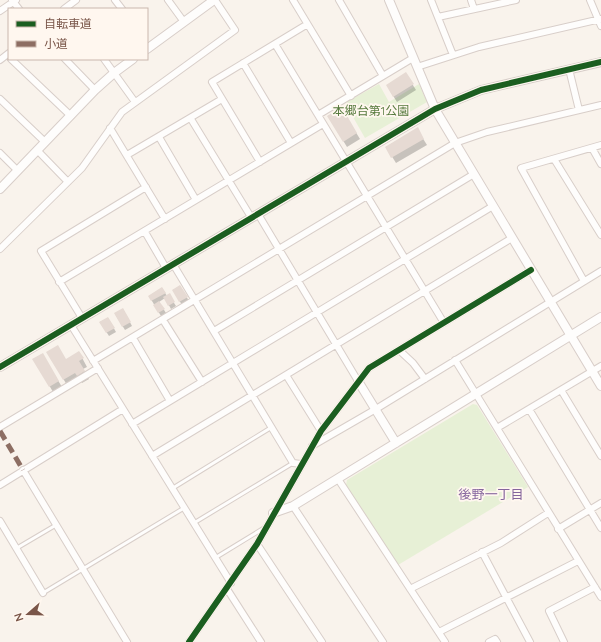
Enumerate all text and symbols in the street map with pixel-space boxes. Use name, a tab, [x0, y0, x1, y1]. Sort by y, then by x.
legend	[8, 8, 148, 60]
text: 自転車道	[44, 16, 92, 31]
text: 小道	[44, 36, 68, 51]
park label: 本郷台第1公園	[333, 103, 409, 118]
district label: 後野一丁目	[458, 486, 524, 502]
north arrow	[8, 594, 48, 634]
text: N	[11, 611, 27, 624]

